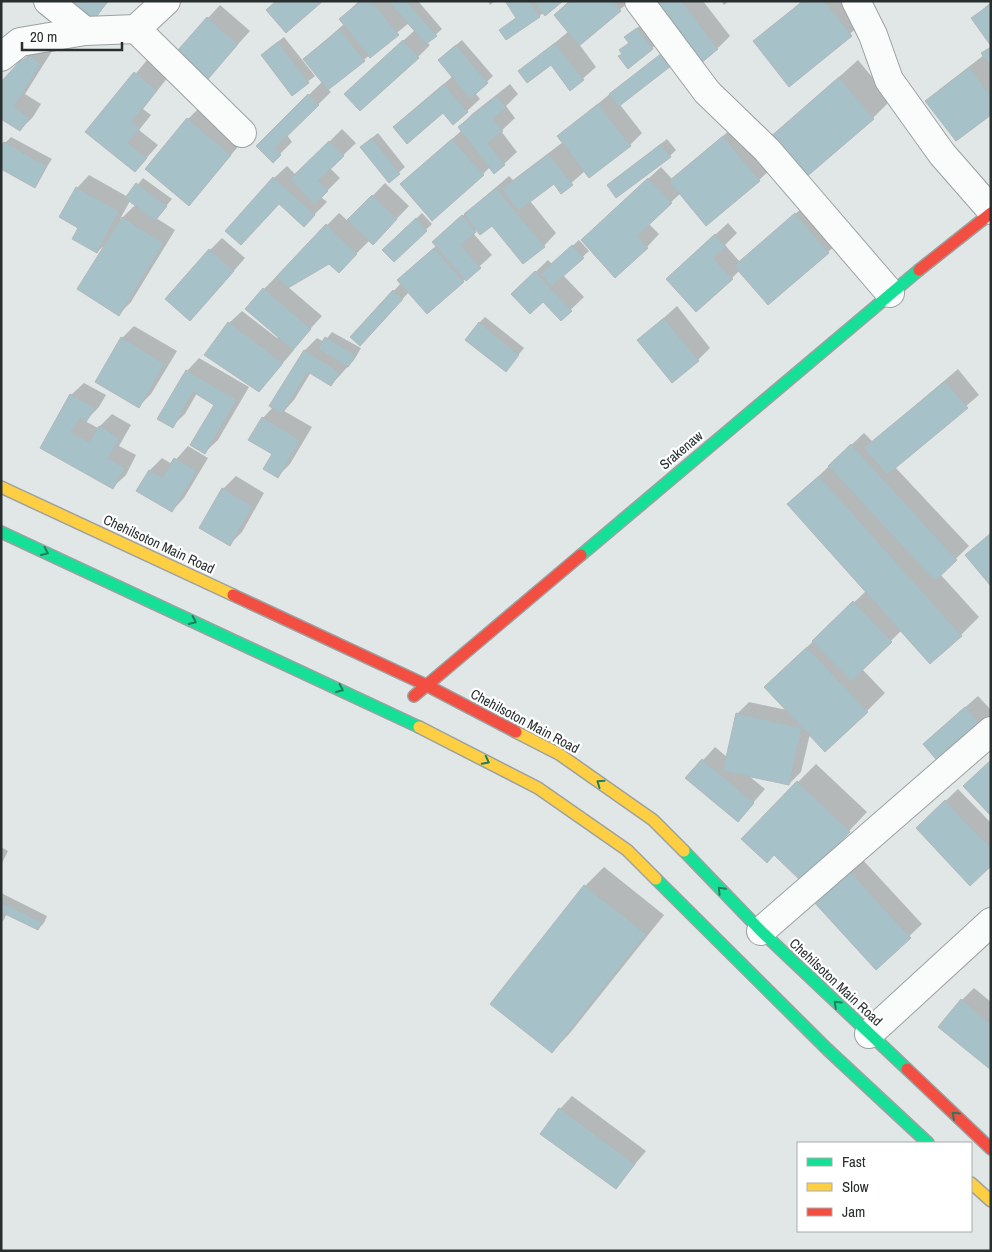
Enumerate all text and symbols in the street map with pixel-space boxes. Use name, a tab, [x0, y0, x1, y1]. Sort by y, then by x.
scale bar	[22, 20, 122, 52]
text: 20 m	[30, 26, 57, 47]
street label: Srakenaw	[656, 426, 707, 473]
street label: Chehilsoton Main Road	[101, 510, 217, 578]
one-way arrow	[40, 546, 49, 556]
one-way arrow	[188, 614, 197, 625]
one-way arrow	[335, 683, 344, 693]
street label: Chehilsoton Main Road	[468, 685, 582, 757]
one-way arrow	[481, 755, 490, 765]
one-way arrow	[597, 780, 606, 788]
one-way arrow	[718, 887, 727, 896]
street label: Chehilsoton Main Road	[786, 934, 886, 1030]
one-way arrow	[834, 1001, 843, 1010]
one-way arrow	[952, 1112, 961, 1121]
legend	[797, 1142, 972, 1232]
text: Fast	[842, 1151, 866, 1172]
text: Slow	[842, 1176, 869, 1197]
text: Jam	[842, 1201, 865, 1222]

